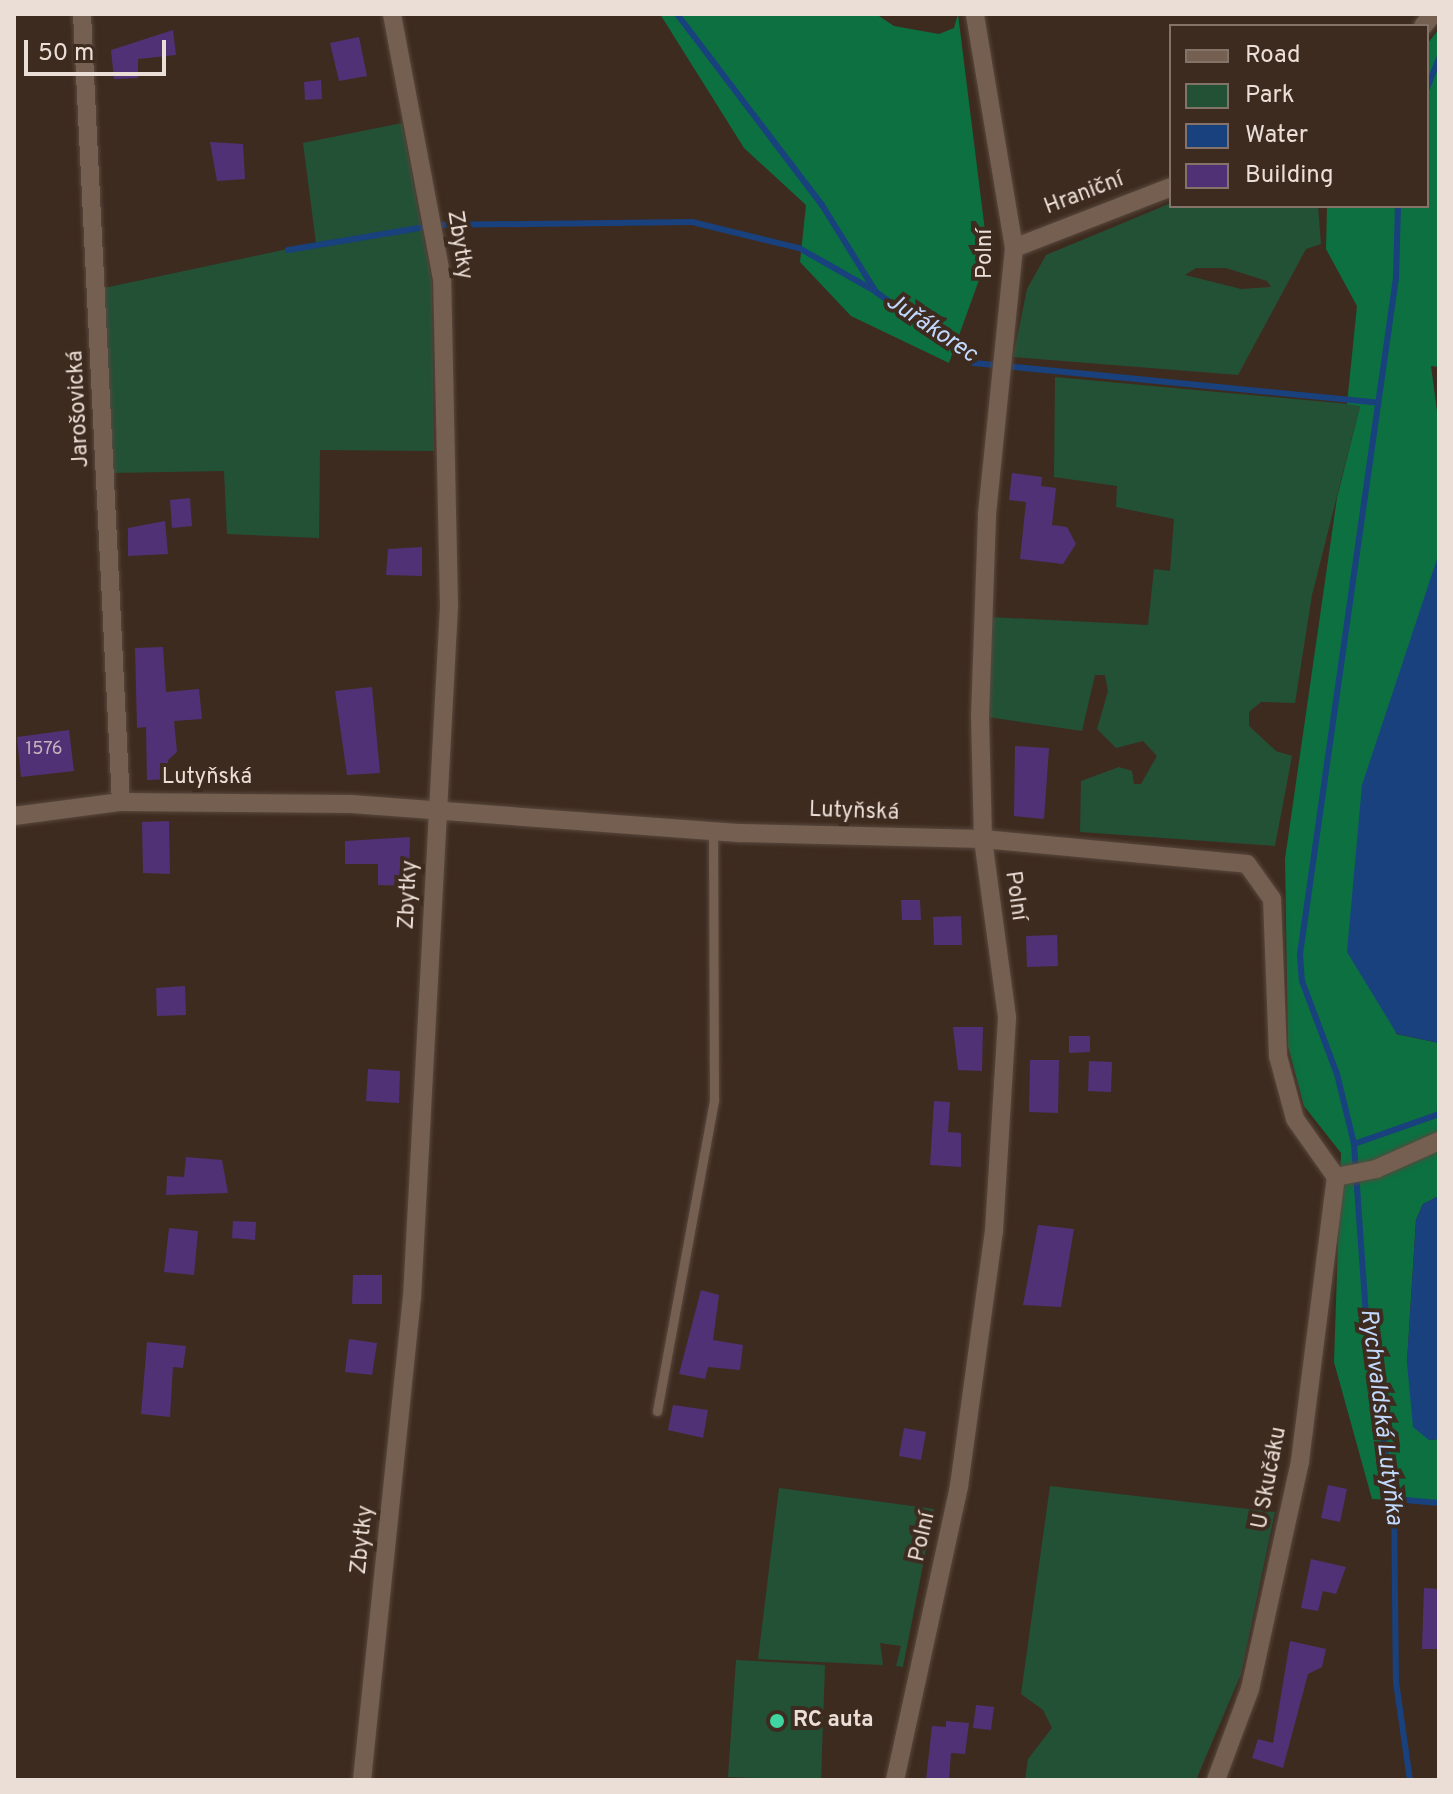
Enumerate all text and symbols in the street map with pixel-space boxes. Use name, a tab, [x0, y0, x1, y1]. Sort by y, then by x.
scale bar	[28, 24, 170, 74]
legend	[1169, 24, 1429, 208]
text: 50 m	[38, 39, 94, 69]
text: Road	[1245, 41, 1301, 71]
text: Park	[1245, 81, 1295, 111]
text: Water	[1245, 121, 1308, 151]
text: Building	[1245, 161, 1334, 191]
street label: Hraniční	[1041, 167, 1127, 221]
street label: Zbytky	[441, 209, 477, 281]
street label: Polní	[973, 229, 999, 279]
water label: Juřákorec	[880, 288, 982, 370]
street label: Jarošovická	[63, 350, 95, 468]
house number: 1576	[26, 739, 62, 761]
street label: Lutyňská	[162, 765, 252, 791]
street label: Lutyňská	[808, 797, 900, 827]
street label: Zbytky	[394, 860, 424, 930]
street label: Polní	[998, 869, 1032, 923]
water label: Rychvaldská Lutyňka	[1352, 1307, 1408, 1527]
street label: U Skučáku	[1247, 1425, 1293, 1531]
street label: Zbytky	[346, 1504, 380, 1576]
street label: Polní	[905, 1510, 941, 1564]
place label: RC auta	[793, 1708, 873, 1734]
marker: RC auta	[768, 1712, 786, 1730]

